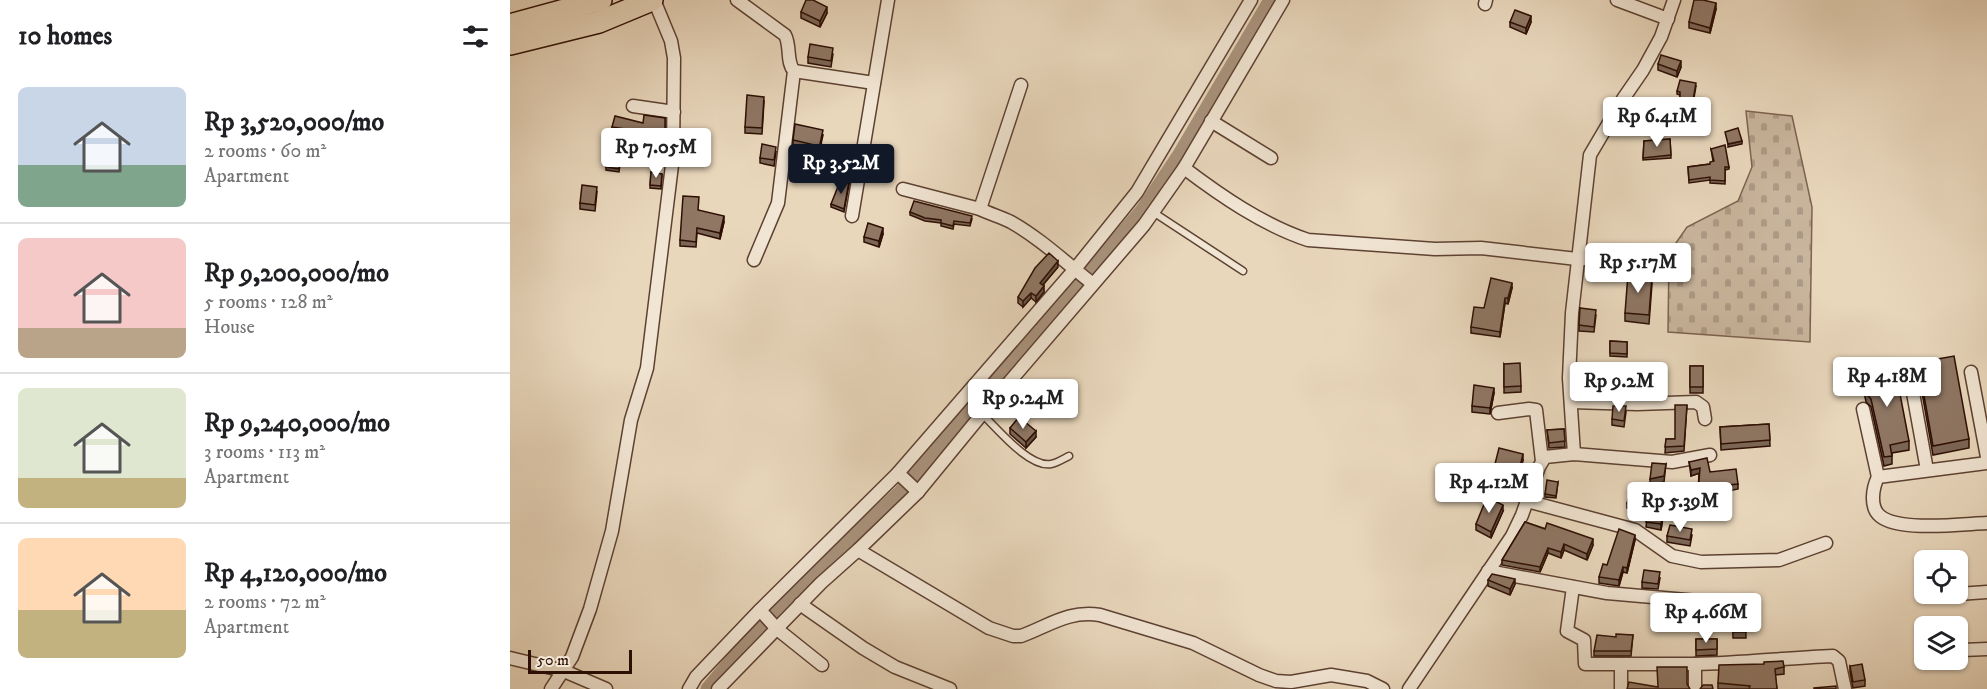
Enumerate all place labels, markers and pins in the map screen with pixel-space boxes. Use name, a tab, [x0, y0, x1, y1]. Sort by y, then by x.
pin: Rp 6.41M	[1595, 97, 1719, 148]
pin: Rp 7.05M	[594, 128, 718, 179]
pin: Rp 3.52M	[779, 144, 903, 195]
pin: Rp 5.17M	[1576, 243, 1700, 294]
pin: Rp 4.18M	[1825, 357, 1949, 408]
pin: Rp 9.2M	[1564, 362, 1674, 413]
pin: Rp 9.24M	[961, 379, 1085, 430]
pin: Rp 4.12M	[1427, 463, 1551, 514]
pin: Rp 5.39M	[1618, 482, 1742, 533]
pin: Rp 4.66M	[1644, 593, 1768, 644]

